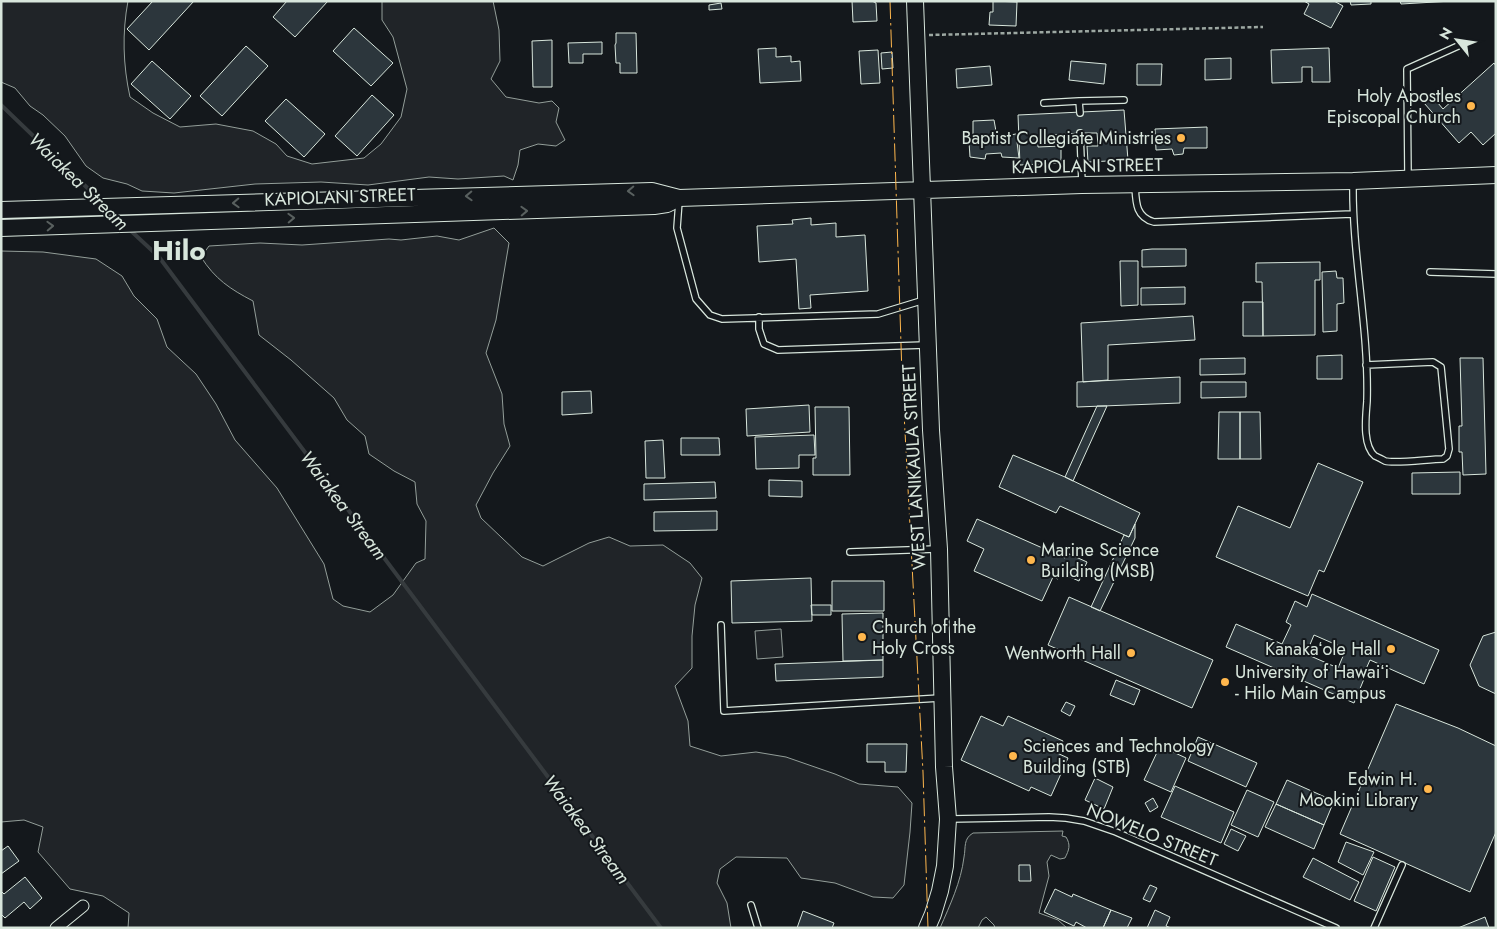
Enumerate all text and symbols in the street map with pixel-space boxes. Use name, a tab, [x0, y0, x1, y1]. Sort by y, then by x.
north arrow	[1432, 15, 1482, 65]
text: N	[1434, 24, 1457, 43]
place label: Holy Apostles Episcopal Church	[1327, 83, 1461, 130]
marker: Holy Apostles Episcopal Church	[1465, 100, 1477, 112]
place label: Baptist Collegiate Ministries	[961, 125, 1171, 151]
water label: Waiakea Stream	[22, 126, 135, 236]
marker: Baptist Collegiate Ministries	[1175, 132, 1187, 144]
street label: KAPIOLANI STREET	[1011, 152, 1163, 180]
street label: KAPIOLANI STREET	[264, 181, 417, 213]
one-way arrow	[627, 186, 635, 197]
one-way arrow	[465, 191, 473, 202]
one-way arrow	[232, 198, 240, 209]
one-way arrow	[520, 205, 528, 216]
one-way arrow	[287, 213, 295, 224]
one-way arrow	[46, 221, 54, 231]
district label: Hilo	[152, 230, 206, 271]
street label: WEST LANIKAULA STREET	[896, 363, 932, 571]
water label: Waiakea Stream	[293, 445, 394, 566]
place label: Marine Science Building (MSB)	[1041, 537, 1159, 584]
marker: Marine Science Building (MSB)	[1025, 554, 1037, 566]
place label: Church of the Holy Cross	[872, 614, 976, 661]
marker: Church of the Holy Cross	[856, 631, 868, 643]
place label: Kanakaʻole Hall	[1265, 636, 1381, 662]
place label: Wentworth Hall	[1005, 640, 1121, 666]
marker: Kanakaʻole Hall	[1385, 643, 1397, 655]
marker: Wentworth Hall	[1125, 647, 1137, 659]
place label: University of Hawaiʻi - Hilo Main Campus	[1235, 659, 1389, 706]
marker: University of Hawaiʻi - Hilo Main Campus	[1219, 676, 1231, 688]
place label: Sciences and Technology Building (STB)	[1023, 733, 1215, 780]
marker: Sciences and Technology Building (STB)	[1007, 750, 1019, 762]
place label: Edwin H. Mookini Library	[1299, 766, 1418, 813]
water label: Waiakea Stream	[536, 769, 637, 890]
marker: Edwin H. Mookini Library	[1422, 783, 1434, 795]
street label: NOWELO STREET	[1083, 797, 1222, 873]

